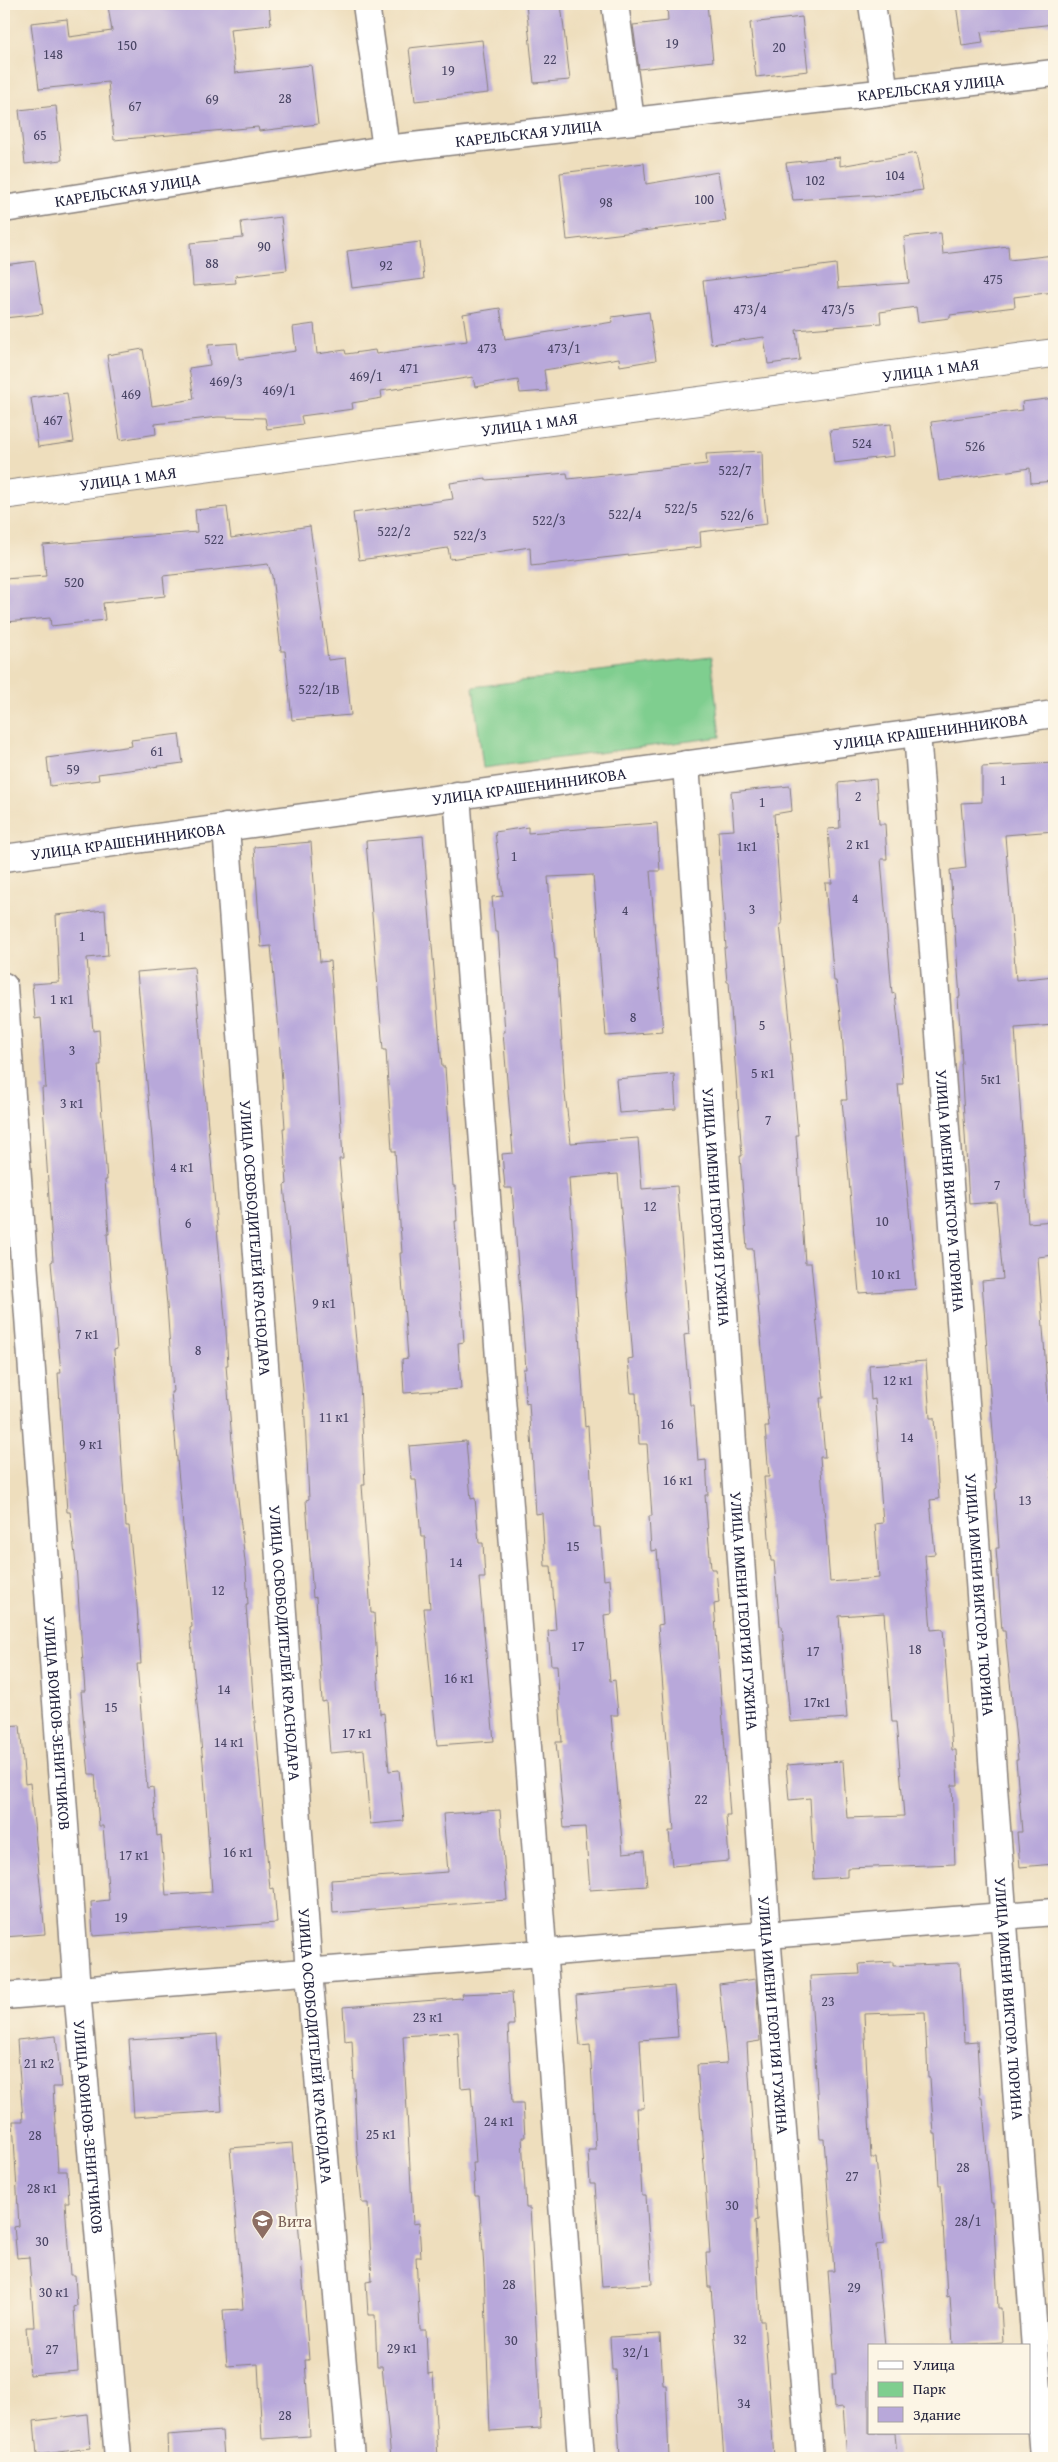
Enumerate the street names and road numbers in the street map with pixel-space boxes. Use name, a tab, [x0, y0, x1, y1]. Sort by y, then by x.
street label: КАРЕЛЬСКАЯ УЛИЦА	[856, 67, 1006, 107]
street label: КАРЕЛЬСКАЯ УЛИЦА	[454, 113, 603, 153]
street label: КАРЕЛЬСКАЯ УЛИЦА	[53, 166, 202, 213]
street label: УЛИЦА 1 МАЯ	[881, 351, 981, 388]
street label: УЛИЦА 1 МАЯ	[479, 405, 580, 442]
street label: УЛИЦА 1 МАЯ	[78, 460, 178, 497]
street label: УЛИЦА КРАШЕНИННИКОВА	[832, 706, 1029, 756]
street label: УЛИЦА КРАШЕНИННИКОВА	[431, 761, 628, 811]
street label: УЛИЦА КРАШЕНИННИКОВА	[29, 816, 227, 866]
street label: УЛИЦА ИМЕНИ ВИКТОРА ТЮРИНА	[930, 1069, 971, 1313]
street label: УЛИЦА ИМЕНИ ГЕОРГИЯ ГУЖИНА	[696, 1087, 737, 1327]
street label: УЛИЦА ОСВОБОДИТЕЛЕЙ КРАСНОДАРА	[234, 1099, 278, 1377]
street label: УЛИЦА ИМЕНИ ВИКТОРА ТЮРИНА	[959, 1473, 1001, 1717]
street label: УЛИЦА ИМЕНИ ГЕОРГИЯ ГУЖИНА	[724, 1491, 765, 1731]
street label: УЛИЦА ОСВОБОДИТЕЛЕЙ КРАСНОДАРА	[263, 1504, 307, 1782]
street label: УЛИЦА ВОИНОВ-ЗЕНИТЧИКОВ	[38, 1615, 77, 1831]
street label: УЛИЦА ИМЕНИ ВИКТОРА ТЮРИНА	[989, 1876, 1030, 2121]
street label: УЛИЦА ИМЕНИ ГЕОРГИЯ ГУЖИНА	[752, 1895, 795, 2135]
street label: УЛИЦА ОСВОБОДИТЕЛЕЙ КРАСНОДАРА	[292, 1907, 339, 2185]
street label: УЛИЦА ВОИНОВ-ЗЕНИТЧИКОВ	[68, 2019, 110, 2235]

